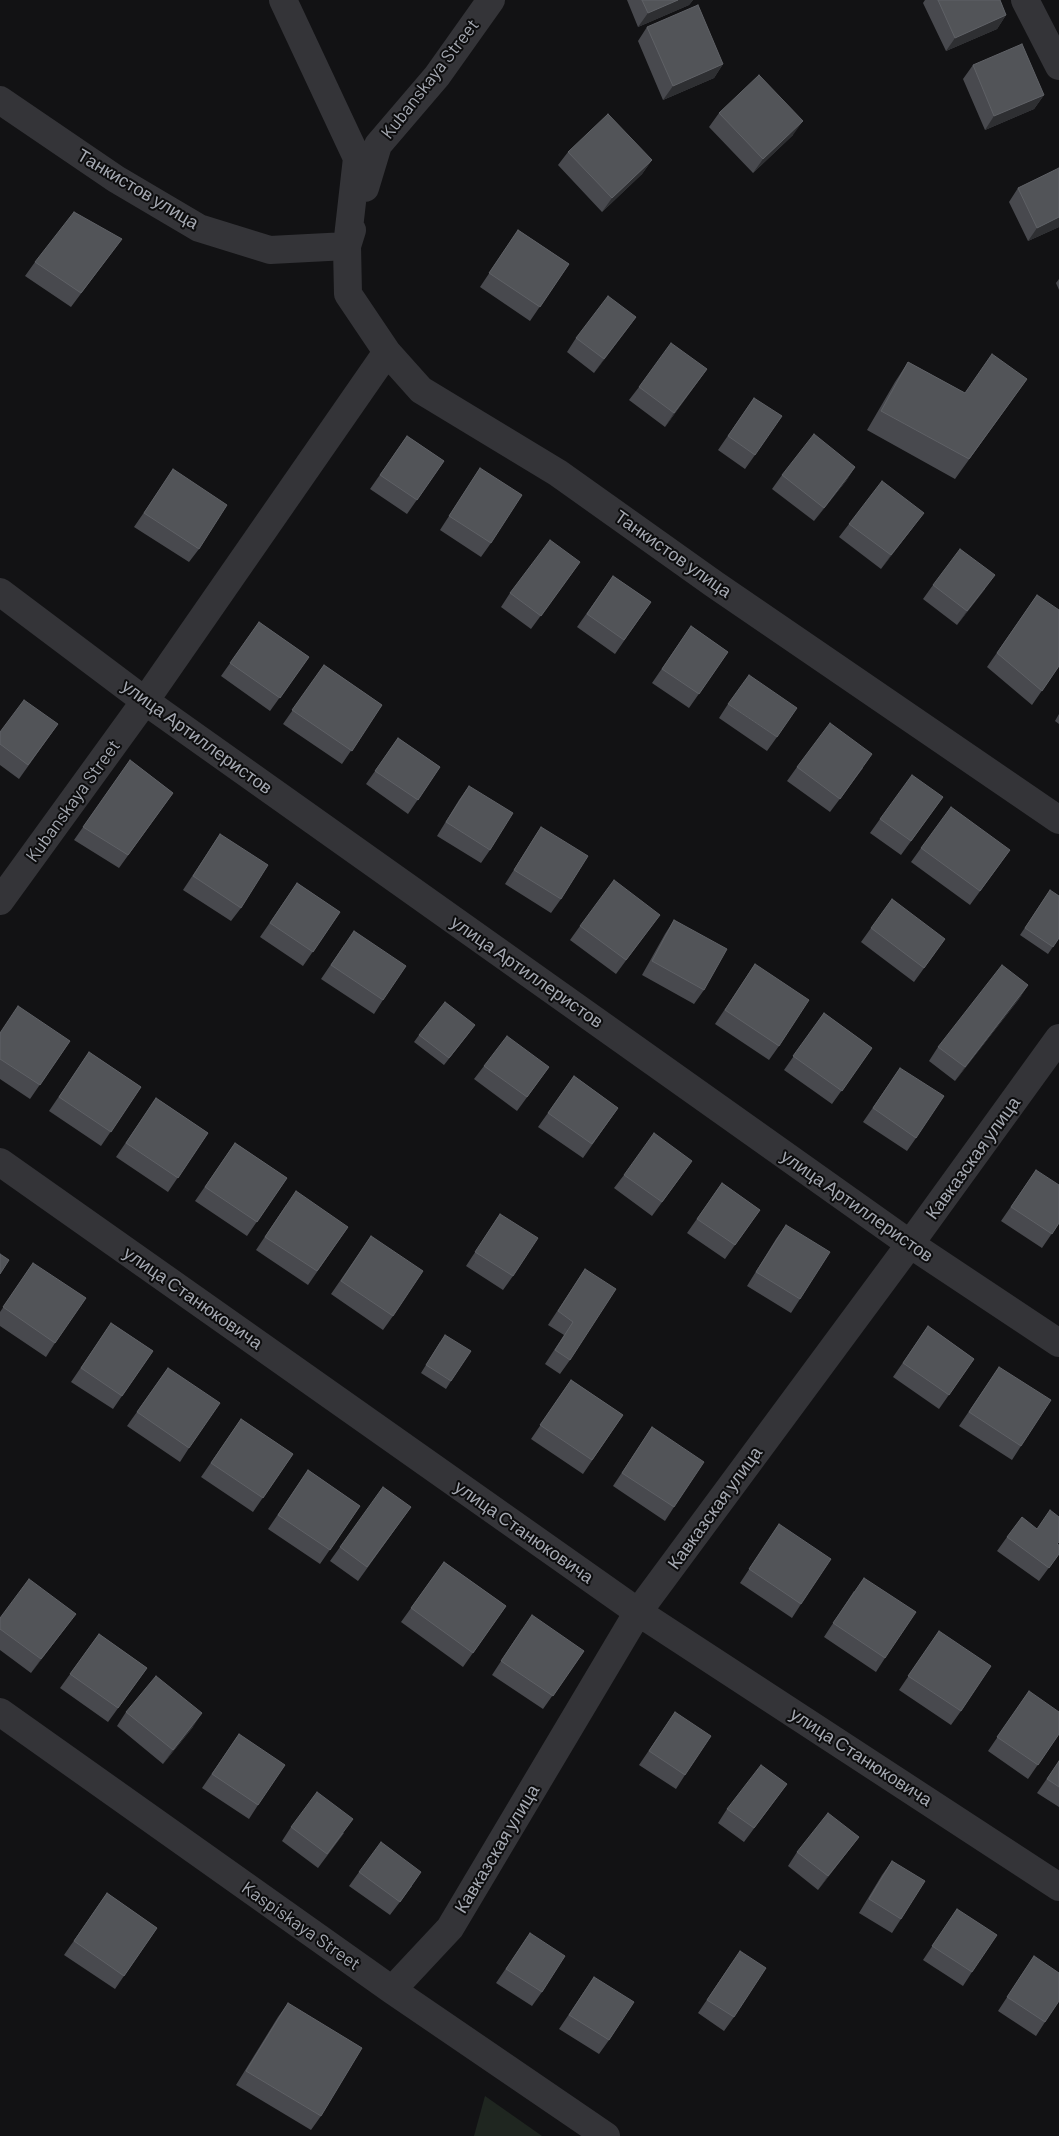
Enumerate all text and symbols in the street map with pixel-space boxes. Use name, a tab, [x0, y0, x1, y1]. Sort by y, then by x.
street label: Kubanskaya Street	[377, 15, 483, 143]
street label: Танкистов улица	[73, 144, 203, 234]
street label: Танкистов улица	[610, 506, 736, 602]
street label: улица Артиллеристов	[118, 675, 276, 799]
street label: Kubanskaya Street	[21, 736, 125, 866]
street label: улица Артиллеристов	[447, 911, 607, 1033]
street label: Кавказская улица	[921, 1092, 1025, 1224]
street label: улица Артиллеристов	[777, 1145, 937, 1267]
street label: улица Станюковича	[119, 1242, 267, 1354]
street label: Кавказская улица	[663, 1442, 767, 1574]
street label: улица Станюковича	[450, 1476, 598, 1588]
street label: улица Станюковича	[786, 1703, 936, 1811]
street label: Кавказская улица	[450, 1781, 544, 1917]
street label: Kaspiskaya Street	[237, 1877, 365, 1975]

